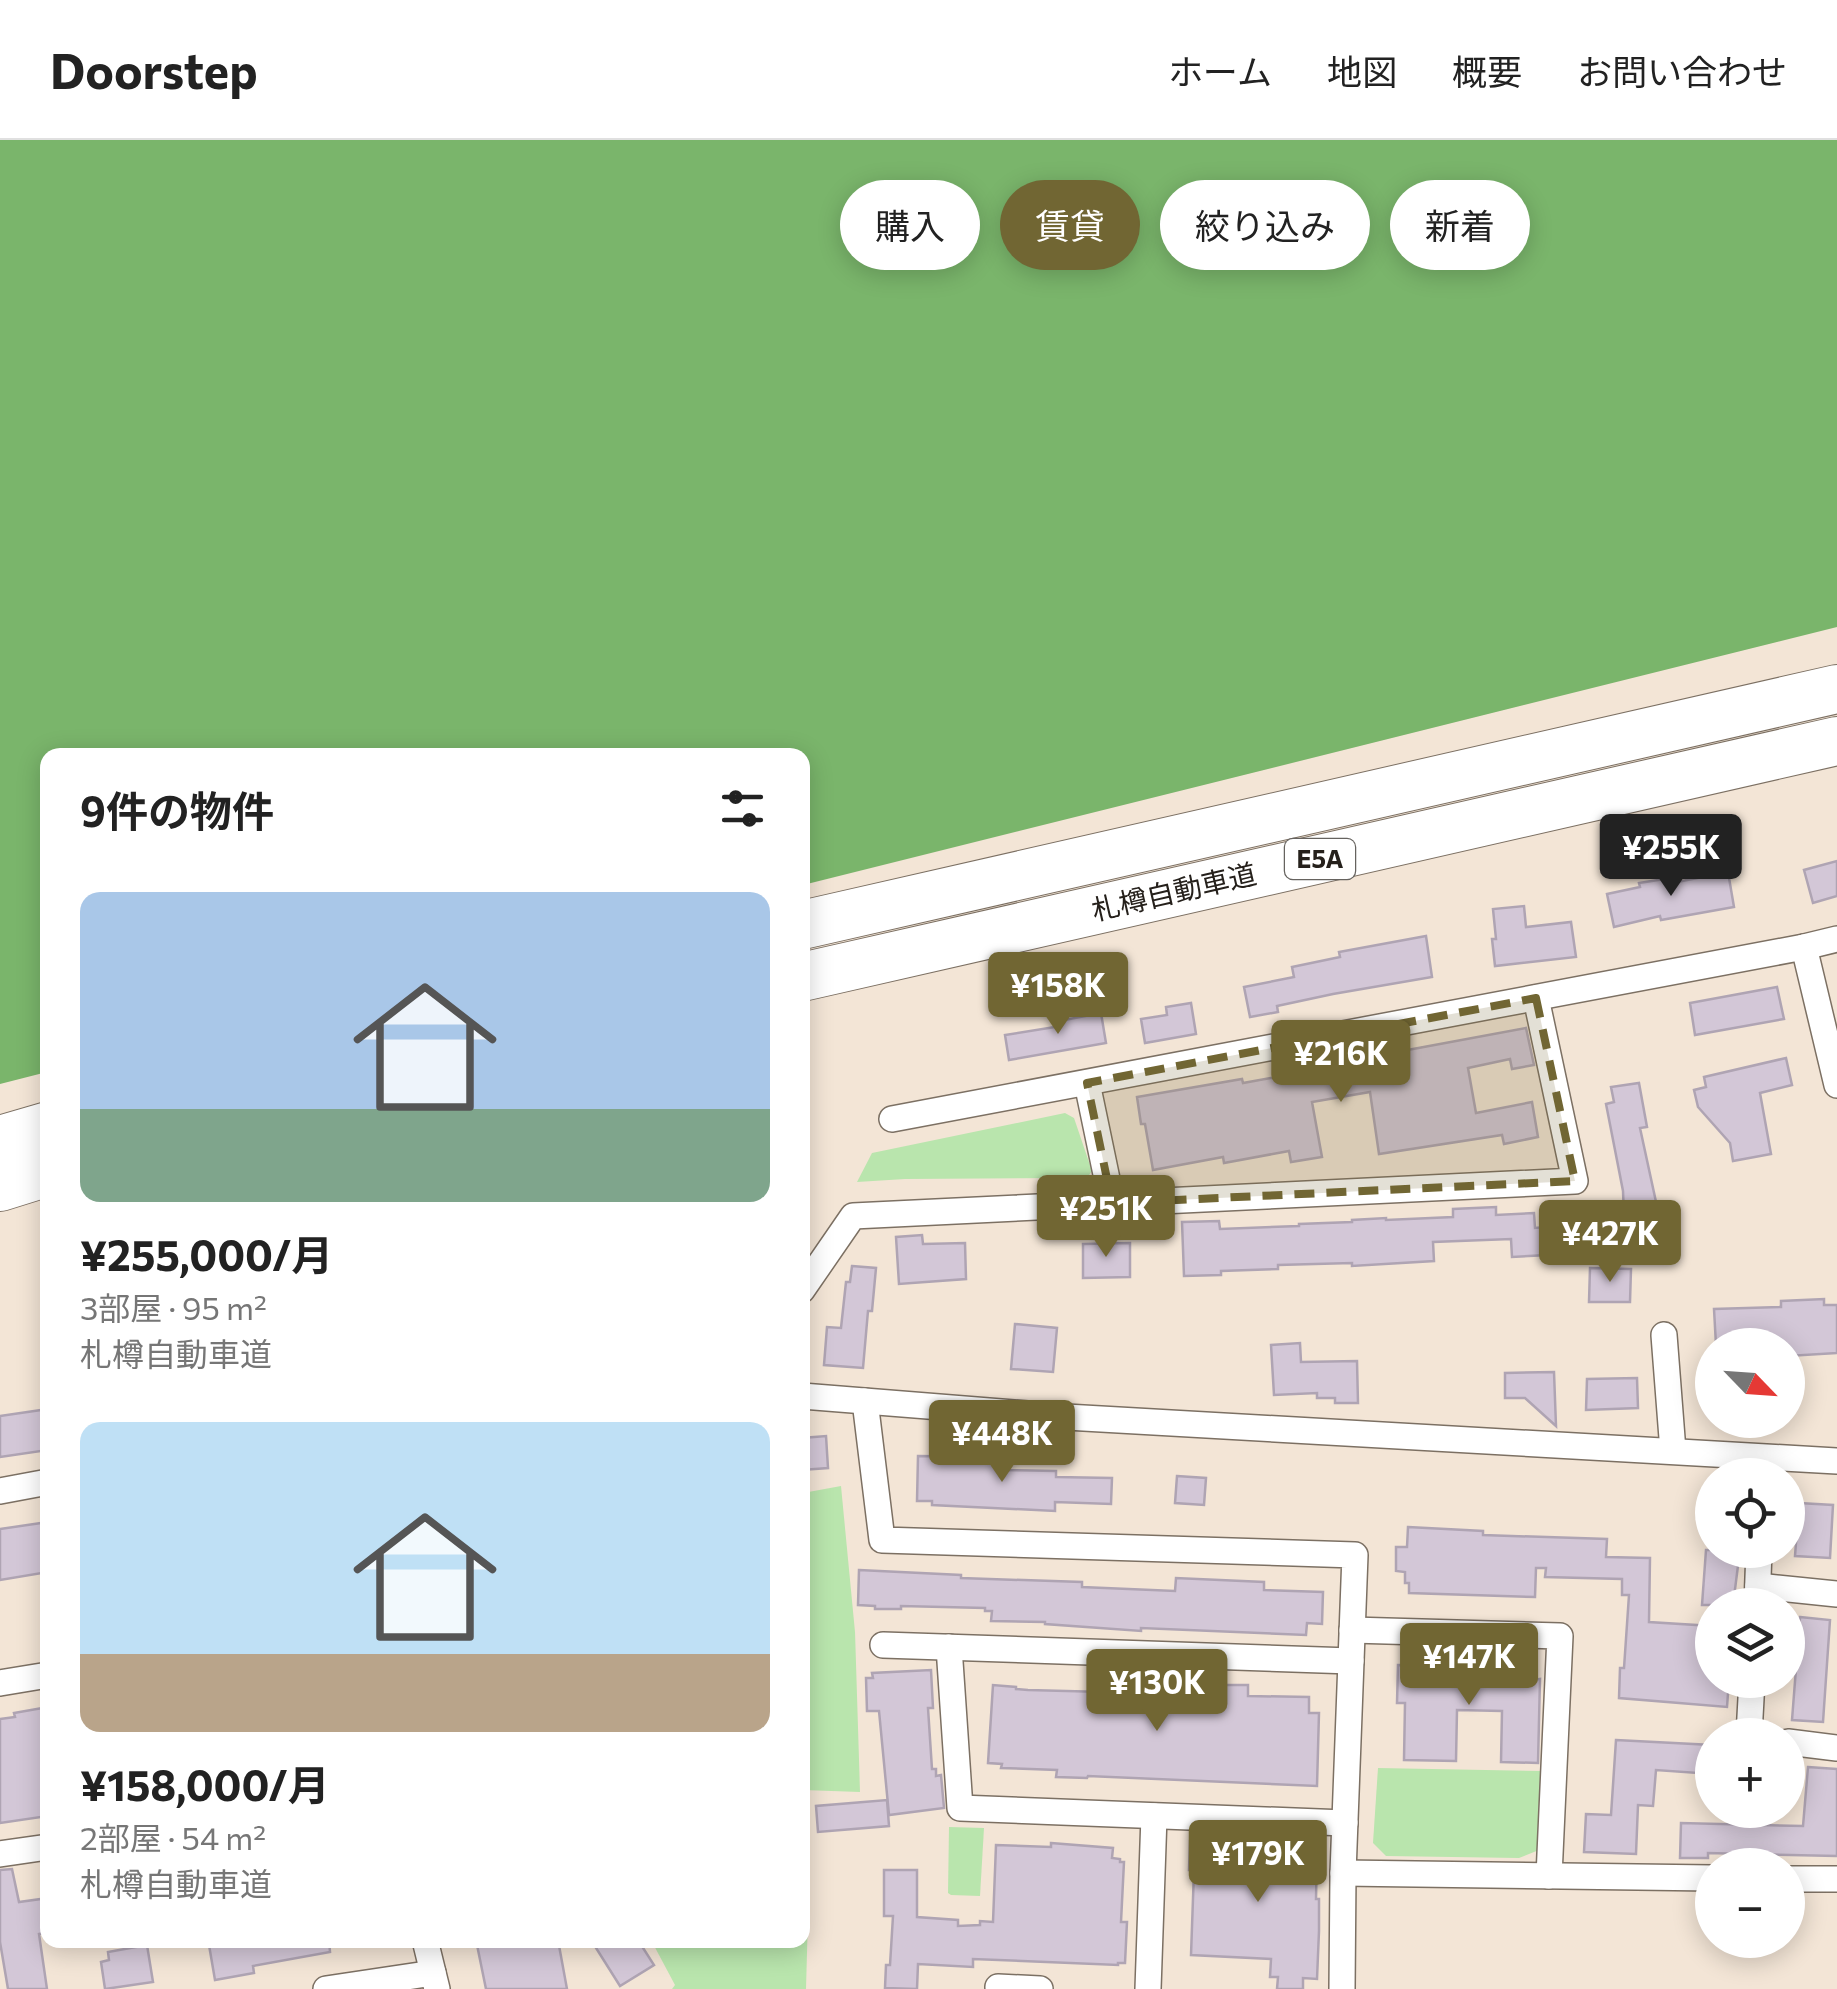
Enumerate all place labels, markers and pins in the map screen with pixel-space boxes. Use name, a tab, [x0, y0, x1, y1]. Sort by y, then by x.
pin: ¥255K	[1601, 814, 1741, 899]
pin: ¥158K	[988, 952, 1128, 1037]
pin: ¥216K	[1271, 1020, 1411, 1105]
pin: ¥251K	[1036, 1175, 1176, 1260]
pin: ¥427K	[1540, 1200, 1680, 1285]
pin: ¥448K	[932, 1400, 1072, 1485]
pin: ¥147K	[1399, 1623, 1539, 1708]
pin: ¥130K	[1087, 1649, 1227, 1734]
pin: ¥179K	[1188, 1820, 1328, 1905]

